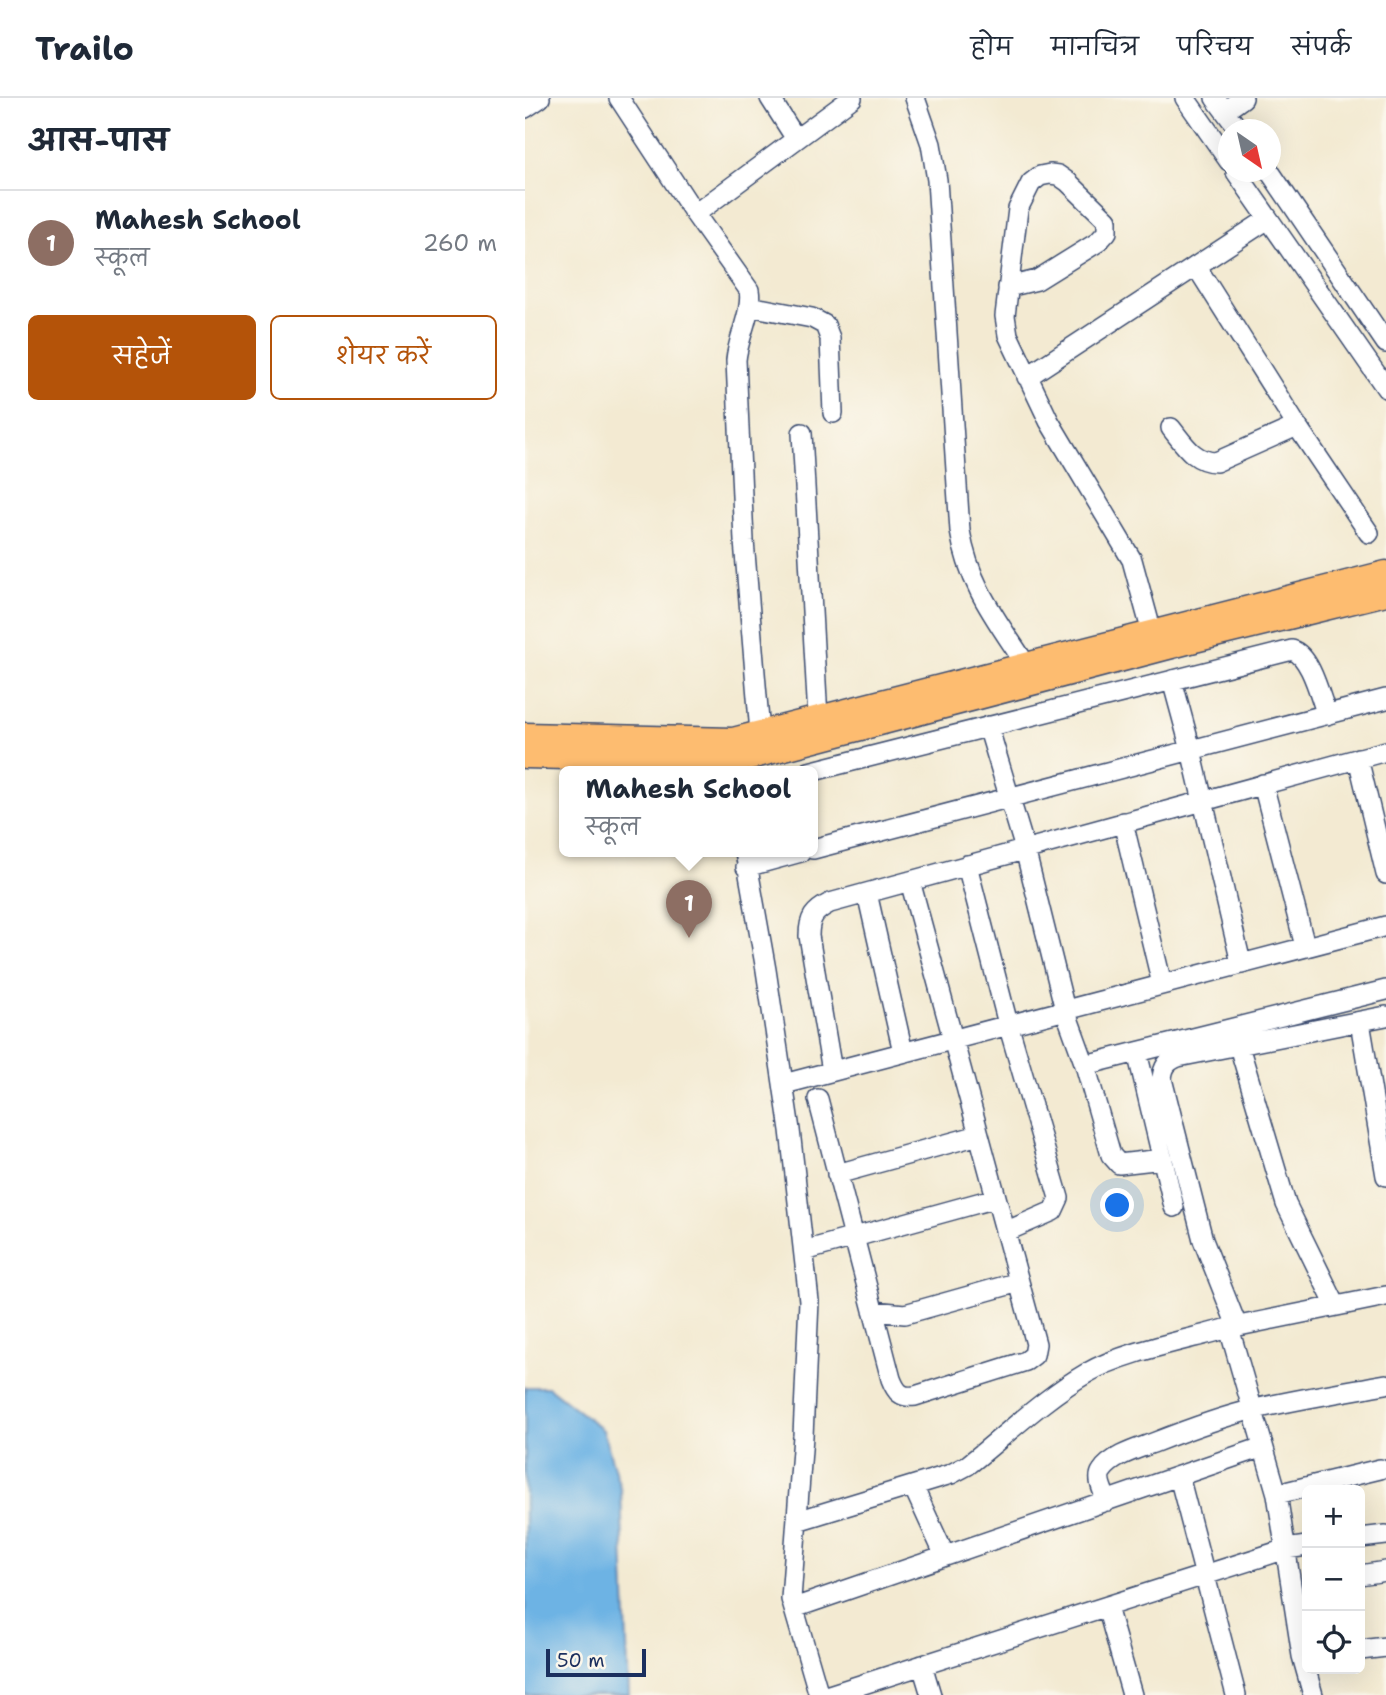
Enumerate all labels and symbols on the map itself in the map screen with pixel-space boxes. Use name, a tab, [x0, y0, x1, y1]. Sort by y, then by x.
north arrow	[1218, 119, 1281, 182]
pin: 1	[666, 880, 712, 938]
your location	[1100, 1188, 1134, 1222]
scale bar	[546, 1646, 646, 1678]

